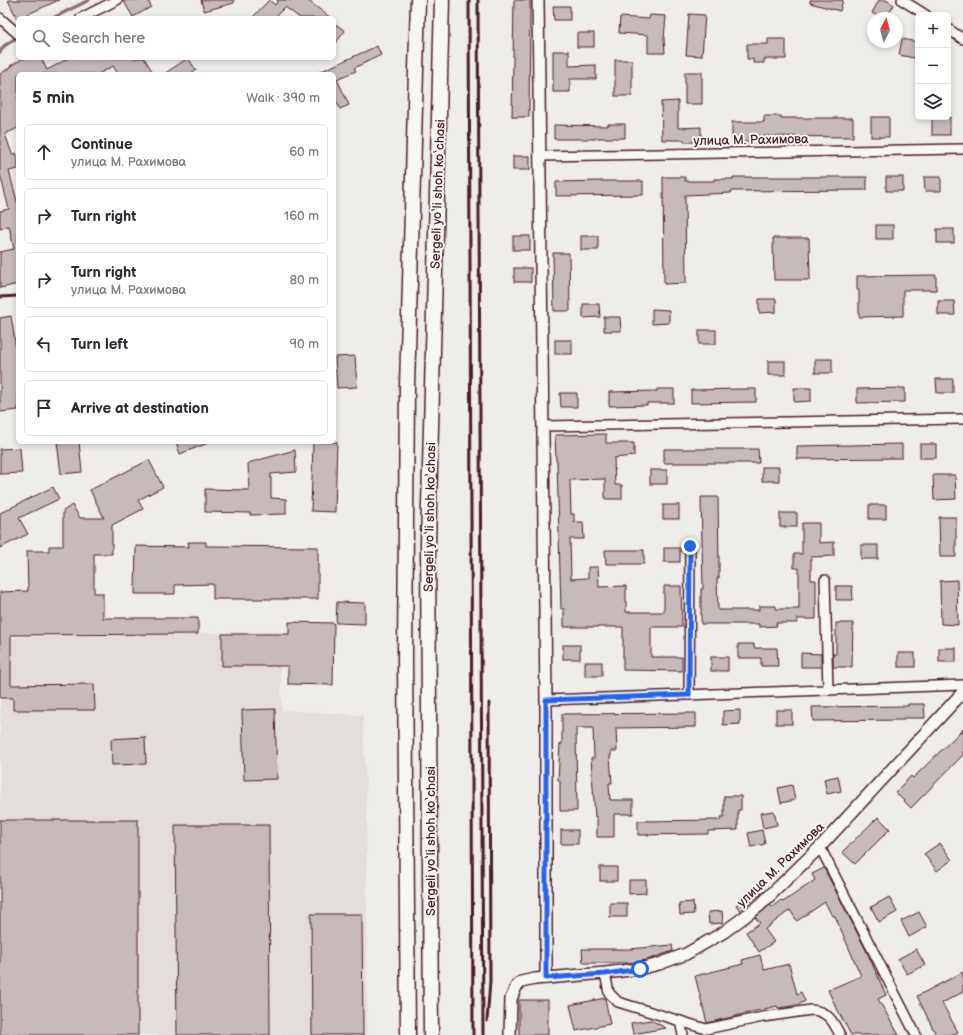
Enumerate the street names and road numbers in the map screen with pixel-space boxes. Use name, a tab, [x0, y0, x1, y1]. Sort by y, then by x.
street label: Sergeli yo‘li shoh ko‘chasi	[427, 119, 449, 269]
street label: улица М. Рахимова	[693, 131, 809, 149]
street label: Sergeli yo‘li shoh ko‘chasi	[421, 442, 439, 592]
street label: Sergeli yo‘li shoh ko‘chasi	[423, 766, 439, 916]
street label: улица М. Рахимова	[734, 819, 828, 911]

